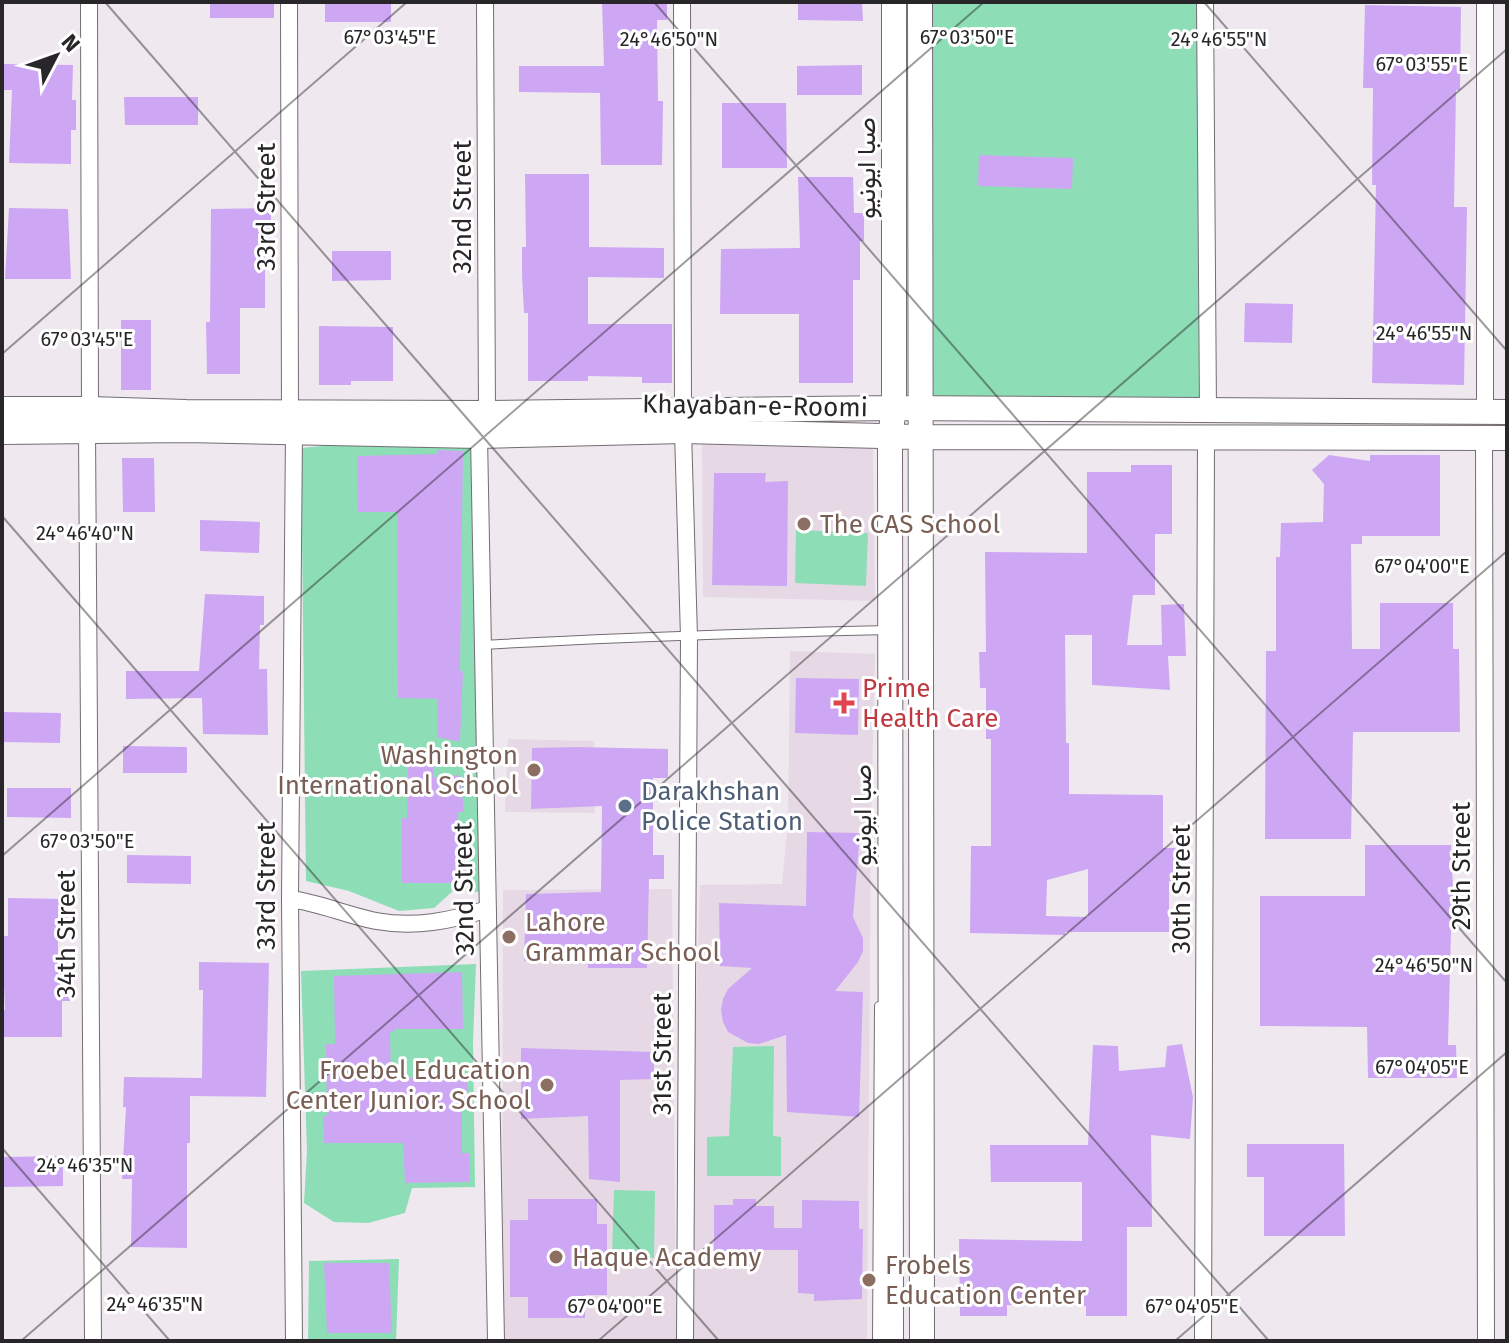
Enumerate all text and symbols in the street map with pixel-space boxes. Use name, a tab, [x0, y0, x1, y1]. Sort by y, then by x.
north arrow	[16, 16, 96, 96]
text: 67°03'45"E	[344, 25, 436, 49]
text: 67°03'50"E	[920, 25, 1014, 49]
text: 24°46'50"N	[620, 27, 718, 51]
text: 24°46'55"N	[1171, 27, 1267, 51]
text: N	[56, 29, 86, 58]
text: 67°03'55"E	[1375, 52, 1469, 76]
street label: صبا ایونیو	[851, 117, 882, 219]
street label: 32nd Street	[447, 139, 478, 274]
street label: 33rd Street	[251, 142, 282, 271]
text: 24°46'55"N	[1376, 321, 1472, 345]
text: 67°03'45"E	[41, 327, 133, 351]
street label: Khayaban-e-Roomi	[642, 389, 868, 423]
place label: The CAS School	[820, 509, 1000, 540]
marker: The CAS School	[795, 515, 813, 533]
text: 24°46'40"N	[36, 521, 134, 545]
text: 67°04'00"E	[1374, 554, 1470, 578]
place label: Prime Health Care	[862, 673, 998, 734]
marker: Prime Health Care	[833, 692, 855, 714]
place label: Washington International School	[277, 740, 518, 801]
marker: Washington International School	[525, 761, 543, 779]
street label: صبا ایونیو	[847, 764, 878, 866]
place label: Darakhshan Police Station	[641, 776, 803, 837]
marker: Darakhshan Police Station	[616, 797, 634, 815]
street label: 29th Street	[1446, 801, 1477, 930]
street label: 33rd Street	[251, 821, 282, 950]
street label: 32nd Street	[447, 821, 481, 956]
street label: 30th Street	[1166, 824, 1197, 954]
text: 67°03'50"E	[40, 829, 134, 853]
street label: 34th Street	[51, 869, 82, 998]
place label: Lahore Grammar School	[525, 907, 721, 968]
marker: Lahore Grammar School	[500, 928, 518, 946]
text: 24°46'50"N	[1375, 953, 1473, 977]
street label: 31st Street	[647, 992, 678, 1115]
place label: Froebel Education Center Junior. School	[286, 1055, 531, 1116]
text: 67°04'05"E	[1375, 1055, 1469, 1079]
marker: Froebel Education Center Junior. School	[538, 1076, 556, 1094]
text: 24°46'35"N	[37, 1153, 133, 1177]
place label: Haque Academy	[572, 1242, 762, 1273]
marker: Haque Academy	[547, 1248, 565, 1266]
place label: Frobels Education Center	[885, 1250, 1086, 1311]
marker: Frobels Education Center	[860, 1271, 878, 1289]
text: 24°46'35"N	[107, 1292, 203, 1316]
text: 67°04'00"E	[567, 1294, 663, 1318]
text: 67°04'05"E	[1145, 1294, 1239, 1318]

